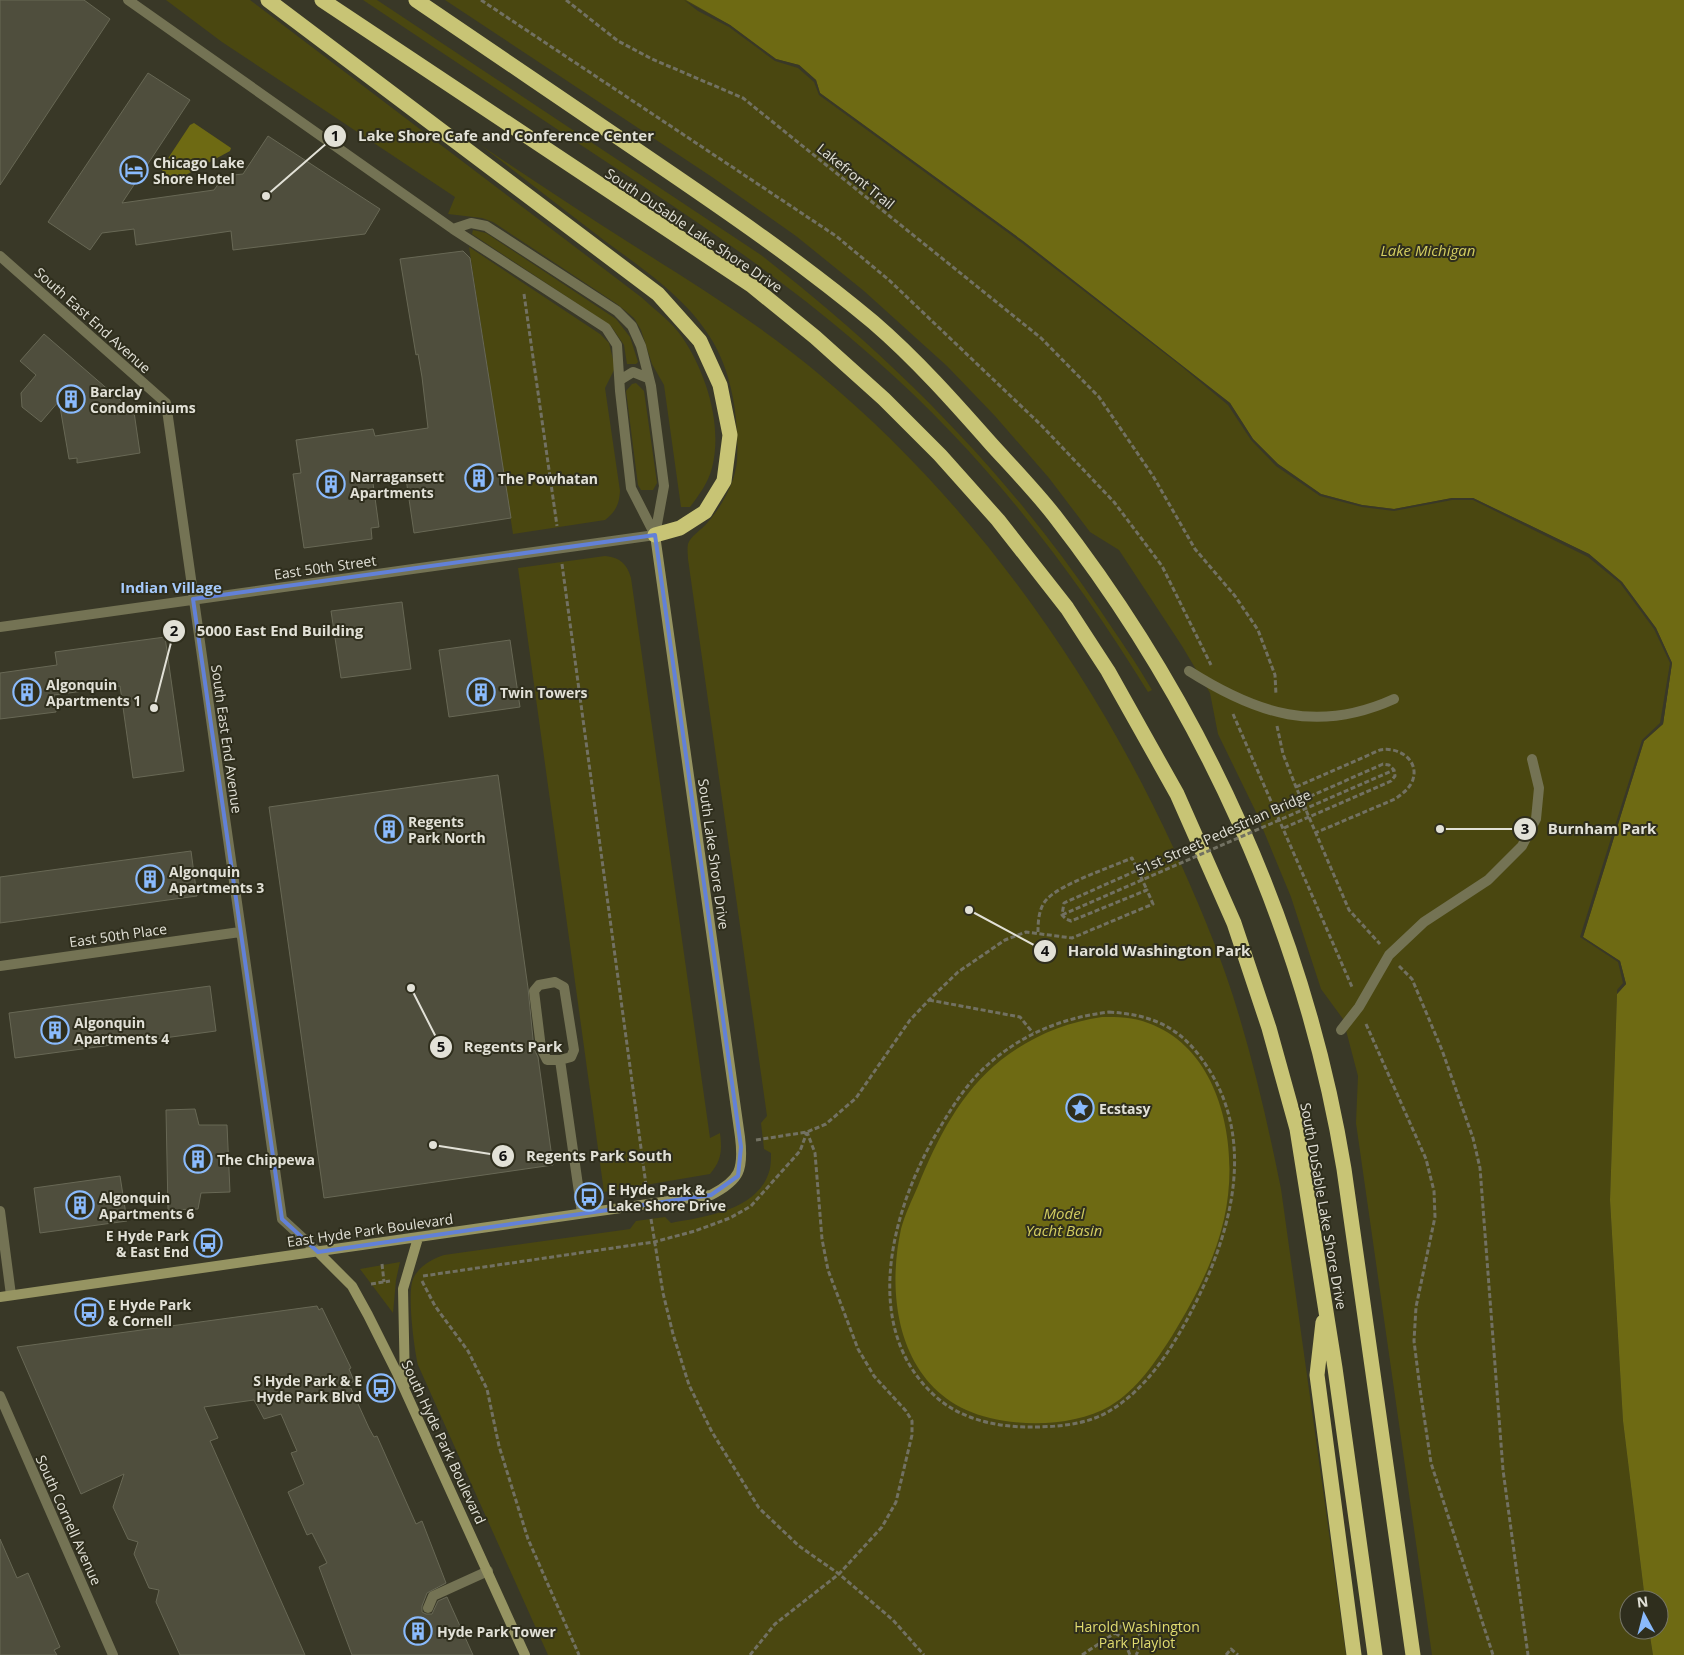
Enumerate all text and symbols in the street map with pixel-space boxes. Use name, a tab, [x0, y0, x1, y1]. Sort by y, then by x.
callout: Lake Shore Cafe and Conference Center	[323, 121, 664, 151]
text: 1	[331, 125, 339, 145]
text: Lake Shore Cafe and Conference Center	[358, 125, 654, 145]
street label: Lakefront Trail	[813, 139, 899, 213]
place label: Chicago Lake Shore Hotel	[153, 153, 245, 188]
hotel icon: Chicago Lake Shore Hotel	[119, 155, 149, 185]
street label: South DuSable Lake Shore Drive	[602, 163, 786, 297]
water label: Lake Michigan	[1381, 240, 1475, 260]
street label: South East End Avenue	[31, 263, 155, 377]
place label: Barclay Condominiums	[90, 382, 196, 417]
building icon: Barclay Condominiums	[56, 384, 86, 414]
building icon: The Powhatan	[464, 463, 494, 493]
place label: Narragansett Apartments	[350, 467, 444, 502]
building icon: Narragansett Apartments	[316, 469, 346, 499]
place label: The Powhatan	[498, 469, 598, 488]
street label: East 50th Street	[273, 550, 377, 584]
district label: Indian Village	[120, 577, 222, 597]
callout: 5000 East End Building	[162, 616, 373, 646]
text: 2	[170, 620, 179, 640]
text: 5000 East End Building	[197, 620, 364, 640]
street label: South East End Avenue	[207, 663, 247, 815]
place label: Algonquin Apartments 1	[46, 675, 141, 710]
building icon: Algonquin Apartments 1	[12, 677, 42, 707]
building icon: Twin Towers	[466, 677, 496, 707]
place label: Twin Towers	[500, 683, 588, 702]
street label: South Lake Shore Drive	[694, 777, 734, 931]
street label: 51st Street Pedestrian Bridge	[1132, 785, 1314, 879]
place label: Regents Park North	[408, 812, 486, 847]
building icon: Regents Park North	[374, 814, 404, 844]
callout: Burnham Park	[1512, 814, 1666, 844]
text: 3	[1521, 818, 1529, 838]
text: Burnham Park	[1548, 818, 1657, 838]
place label: Algonquin Apartments 3	[169, 862, 264, 897]
building icon: Algonquin Apartments 3	[135, 864, 165, 894]
street label: East 50th Place	[68, 919, 168, 951]
callout: Harold Washington Park	[1032, 936, 1260, 966]
text: 4	[1041, 940, 1050, 960]
text: Harold Washington Park	[1068, 940, 1251, 960]
place label: Algonquin Apartments 4	[74, 1013, 169, 1048]
building icon: Algonquin Apartments 4	[40, 1015, 70, 1045]
callout: Regents Park	[428, 1032, 572, 1062]
text: 5	[437, 1036, 445, 1056]
text: Regents Park	[464, 1036, 563, 1056]
place icon: Ecstasy	[1065, 1093, 1095, 1123]
place label: Ecstasy	[1099, 1099, 1150, 1118]
street label: South DuSable Lake Shore Drive	[1296, 1101, 1352, 1311]
callout: Regents Park South	[491, 1141, 682, 1171]
building icon: The Chippewa	[183, 1144, 213, 1174]
text: 6	[499, 1145, 508, 1165]
text: Regents Park South	[526, 1145, 672, 1165]
place label: The Chippewa	[217, 1150, 315, 1169]
place label: E Hyde Park & Lake Shore Drive	[608, 1180, 726, 1215]
bus stop icon: E Hyde Park & Lake Shore Drive	[574, 1182, 604, 1212]
place label: Algonquin Apartments 6	[99, 1188, 194, 1223]
building icon: Algonquin Apartments 6	[65, 1190, 95, 1220]
water label: Model Yacht Basin	[1026, 1203, 1102, 1240]
street label: East Hyde Park Boulevard	[286, 1209, 454, 1251]
place label: E Hyde Park & East End	[106, 1226, 189, 1261]
bus stop icon: E Hyde Park & East End	[193, 1228, 223, 1258]
place label: E Hyde Park & Cornell	[108, 1295, 192, 1330]
bus stop icon: E Hyde Park & Cornell	[74, 1297, 104, 1327]
street label: South Hyde Park Boulevard	[398, 1357, 490, 1527]
place label: S Hyde Park & E Hyde Park Blvd	[253, 1371, 362, 1406]
bus stop icon: S Hyde Park & E Hyde Park Blvd	[366, 1373, 396, 1403]
street label: South Cornell Avenue	[32, 1452, 106, 1588]
north arrow	[1619, 1590, 1669, 1640]
text: N	[1636, 1591, 1649, 1612]
building icon: Hyde Park Tower	[403, 1616, 433, 1646]
park label: Harold Washington Park Playlot	[1074, 1617, 1200, 1652]
place label: Hyde Park Tower	[437, 1622, 556, 1641]

